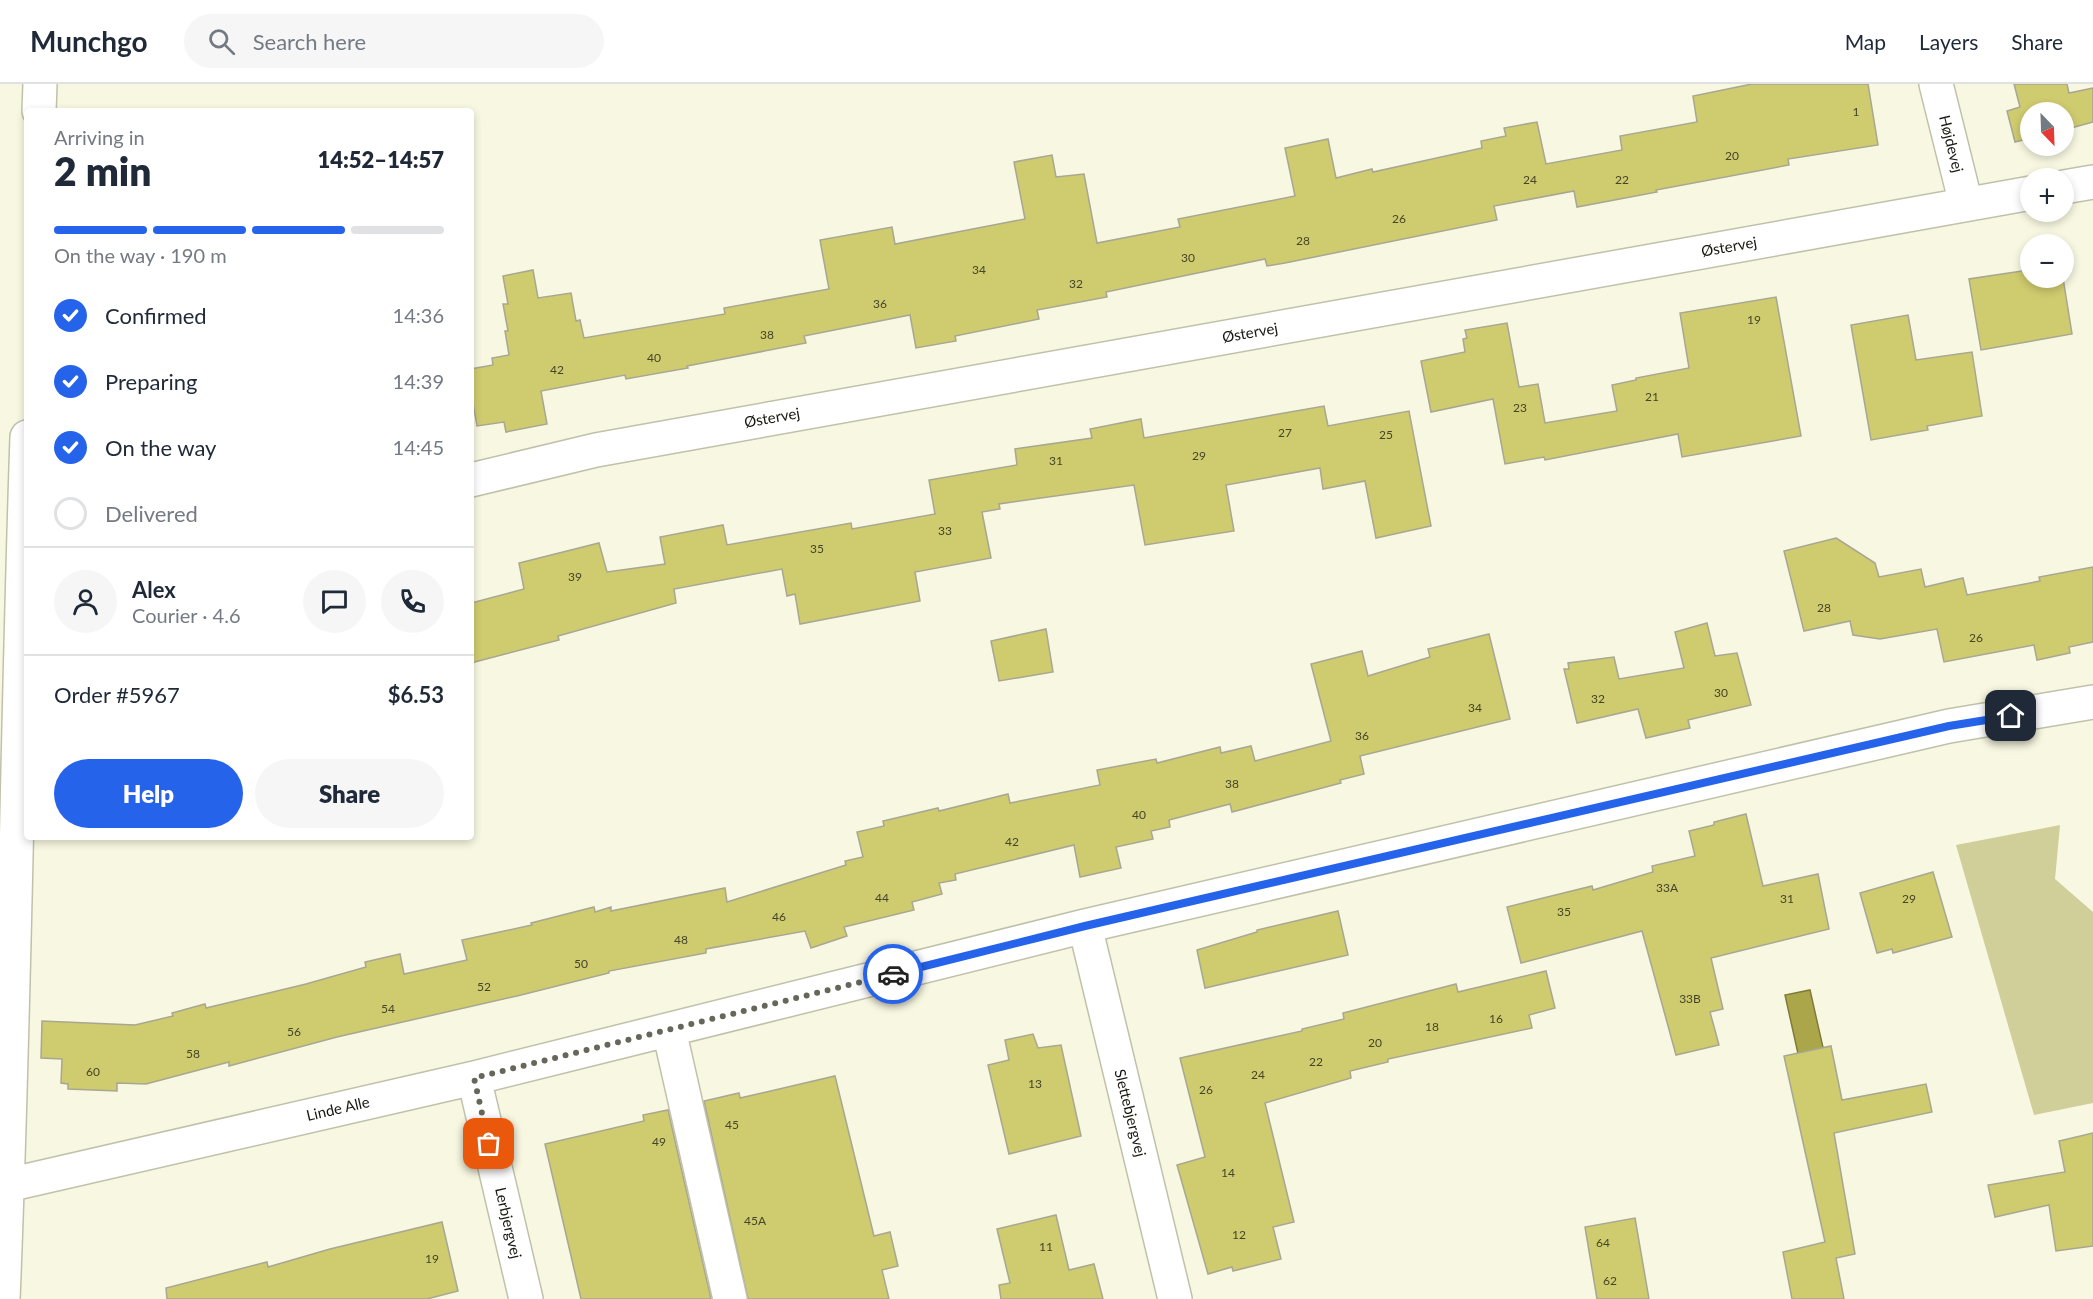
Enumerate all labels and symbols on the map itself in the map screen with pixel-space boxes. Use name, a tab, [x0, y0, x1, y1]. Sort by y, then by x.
north arrow	[2020, 102, 2074, 156]
house number: 1	[1853, 104, 1860, 119]
street label: Højdevej	[1936, 113, 1968, 174]
house number: 20	[1725, 148, 1739, 163]
house number: 24	[1523, 172, 1537, 187]
house number: 22	[1615, 172, 1629, 187]
house number: 26	[1392, 211, 1406, 226]
street label: Østervej	[1700, 232, 1758, 260]
house number: 28	[1296, 233, 1310, 248]
house number: 30	[1181, 250, 1195, 265]
house number: 34	[972, 262, 986, 277]
house number: 32	[1069, 276, 1083, 291]
house number: 36	[873, 296, 887, 311]
house number: 19	[1747, 312, 1761, 327]
street label: Østervej	[1221, 318, 1279, 346]
house number: 38	[760, 327, 774, 342]
house number: 40	[647, 350, 661, 365]
house number: 42	[550, 362, 564, 377]
house number: 21	[1645, 389, 1659, 404]
house number: 23	[1513, 400, 1527, 415]
street label: Østervej	[743, 403, 801, 431]
house number: 27	[1278, 425, 1292, 440]
house number: 25	[1379, 427, 1393, 442]
house number: 29	[1192, 448, 1206, 463]
house number: 31	[1049, 453, 1063, 468]
house number: 33	[938, 523, 952, 538]
house number: 35	[810, 541, 824, 556]
house number: 39	[568, 569, 582, 584]
house number: 28	[1817, 600, 1831, 615]
house number: 26	[1969, 630, 1983, 645]
house number: 30	[1714, 685, 1728, 700]
pin	[1985, 690, 2036, 741]
house number: 32	[1591, 691, 1605, 706]
house number: 34	[1468, 700, 1482, 715]
house number: 36	[1355, 728, 1369, 743]
house number: 38	[1225, 776, 1239, 791]
house number: 40	[1132, 807, 1146, 822]
house number: 42	[1005, 834, 1019, 849]
house number: 33A	[1656, 880, 1679, 895]
house number: 44	[875, 890, 889, 905]
house number: 31	[1780, 891, 1794, 906]
house number: 29	[1902, 891, 1916, 906]
house number: 35	[1557, 904, 1571, 919]
house number: 46	[772, 909, 786, 924]
house number: 48	[674, 932, 688, 947]
courier	[863, 944, 923, 1004]
house number: 50	[574, 956, 588, 971]
house number: 52	[477, 979, 491, 994]
house number: 33B	[1679, 991, 1701, 1006]
house number: 54	[381, 1001, 395, 1016]
house number: 16	[1489, 1011, 1503, 1026]
house number: 18	[1425, 1019, 1439, 1034]
house number: 56	[287, 1024, 301, 1039]
house number: 20	[1368, 1035, 1382, 1050]
house number: 58	[186, 1046, 200, 1061]
house number: 22	[1309, 1054, 1323, 1069]
house number: 60	[86, 1064, 100, 1079]
street label: Slettebjergvej	[1111, 1067, 1151, 1158]
house number: 24	[1251, 1067, 1265, 1082]
house number: 13	[1028, 1076, 1042, 1091]
house number: 26	[1199, 1082, 1213, 1097]
street label: Linde Alle	[304, 1092, 371, 1124]
house number: 45	[725, 1117, 739, 1132]
pin	[463, 1118, 514, 1169]
house number: 49	[652, 1134, 666, 1149]
house number: 14	[1221, 1165, 1235, 1180]
street label: Lerbjergvej	[492, 1185, 526, 1260]
house number: 45A	[744, 1213, 767, 1228]
house number: 12	[1232, 1227, 1246, 1242]
house number: 64	[1596, 1235, 1610, 1250]
house number: 11	[1039, 1239, 1053, 1254]
house number: 19	[425, 1251, 439, 1266]
house number: 62	[1603, 1273, 1617, 1288]

